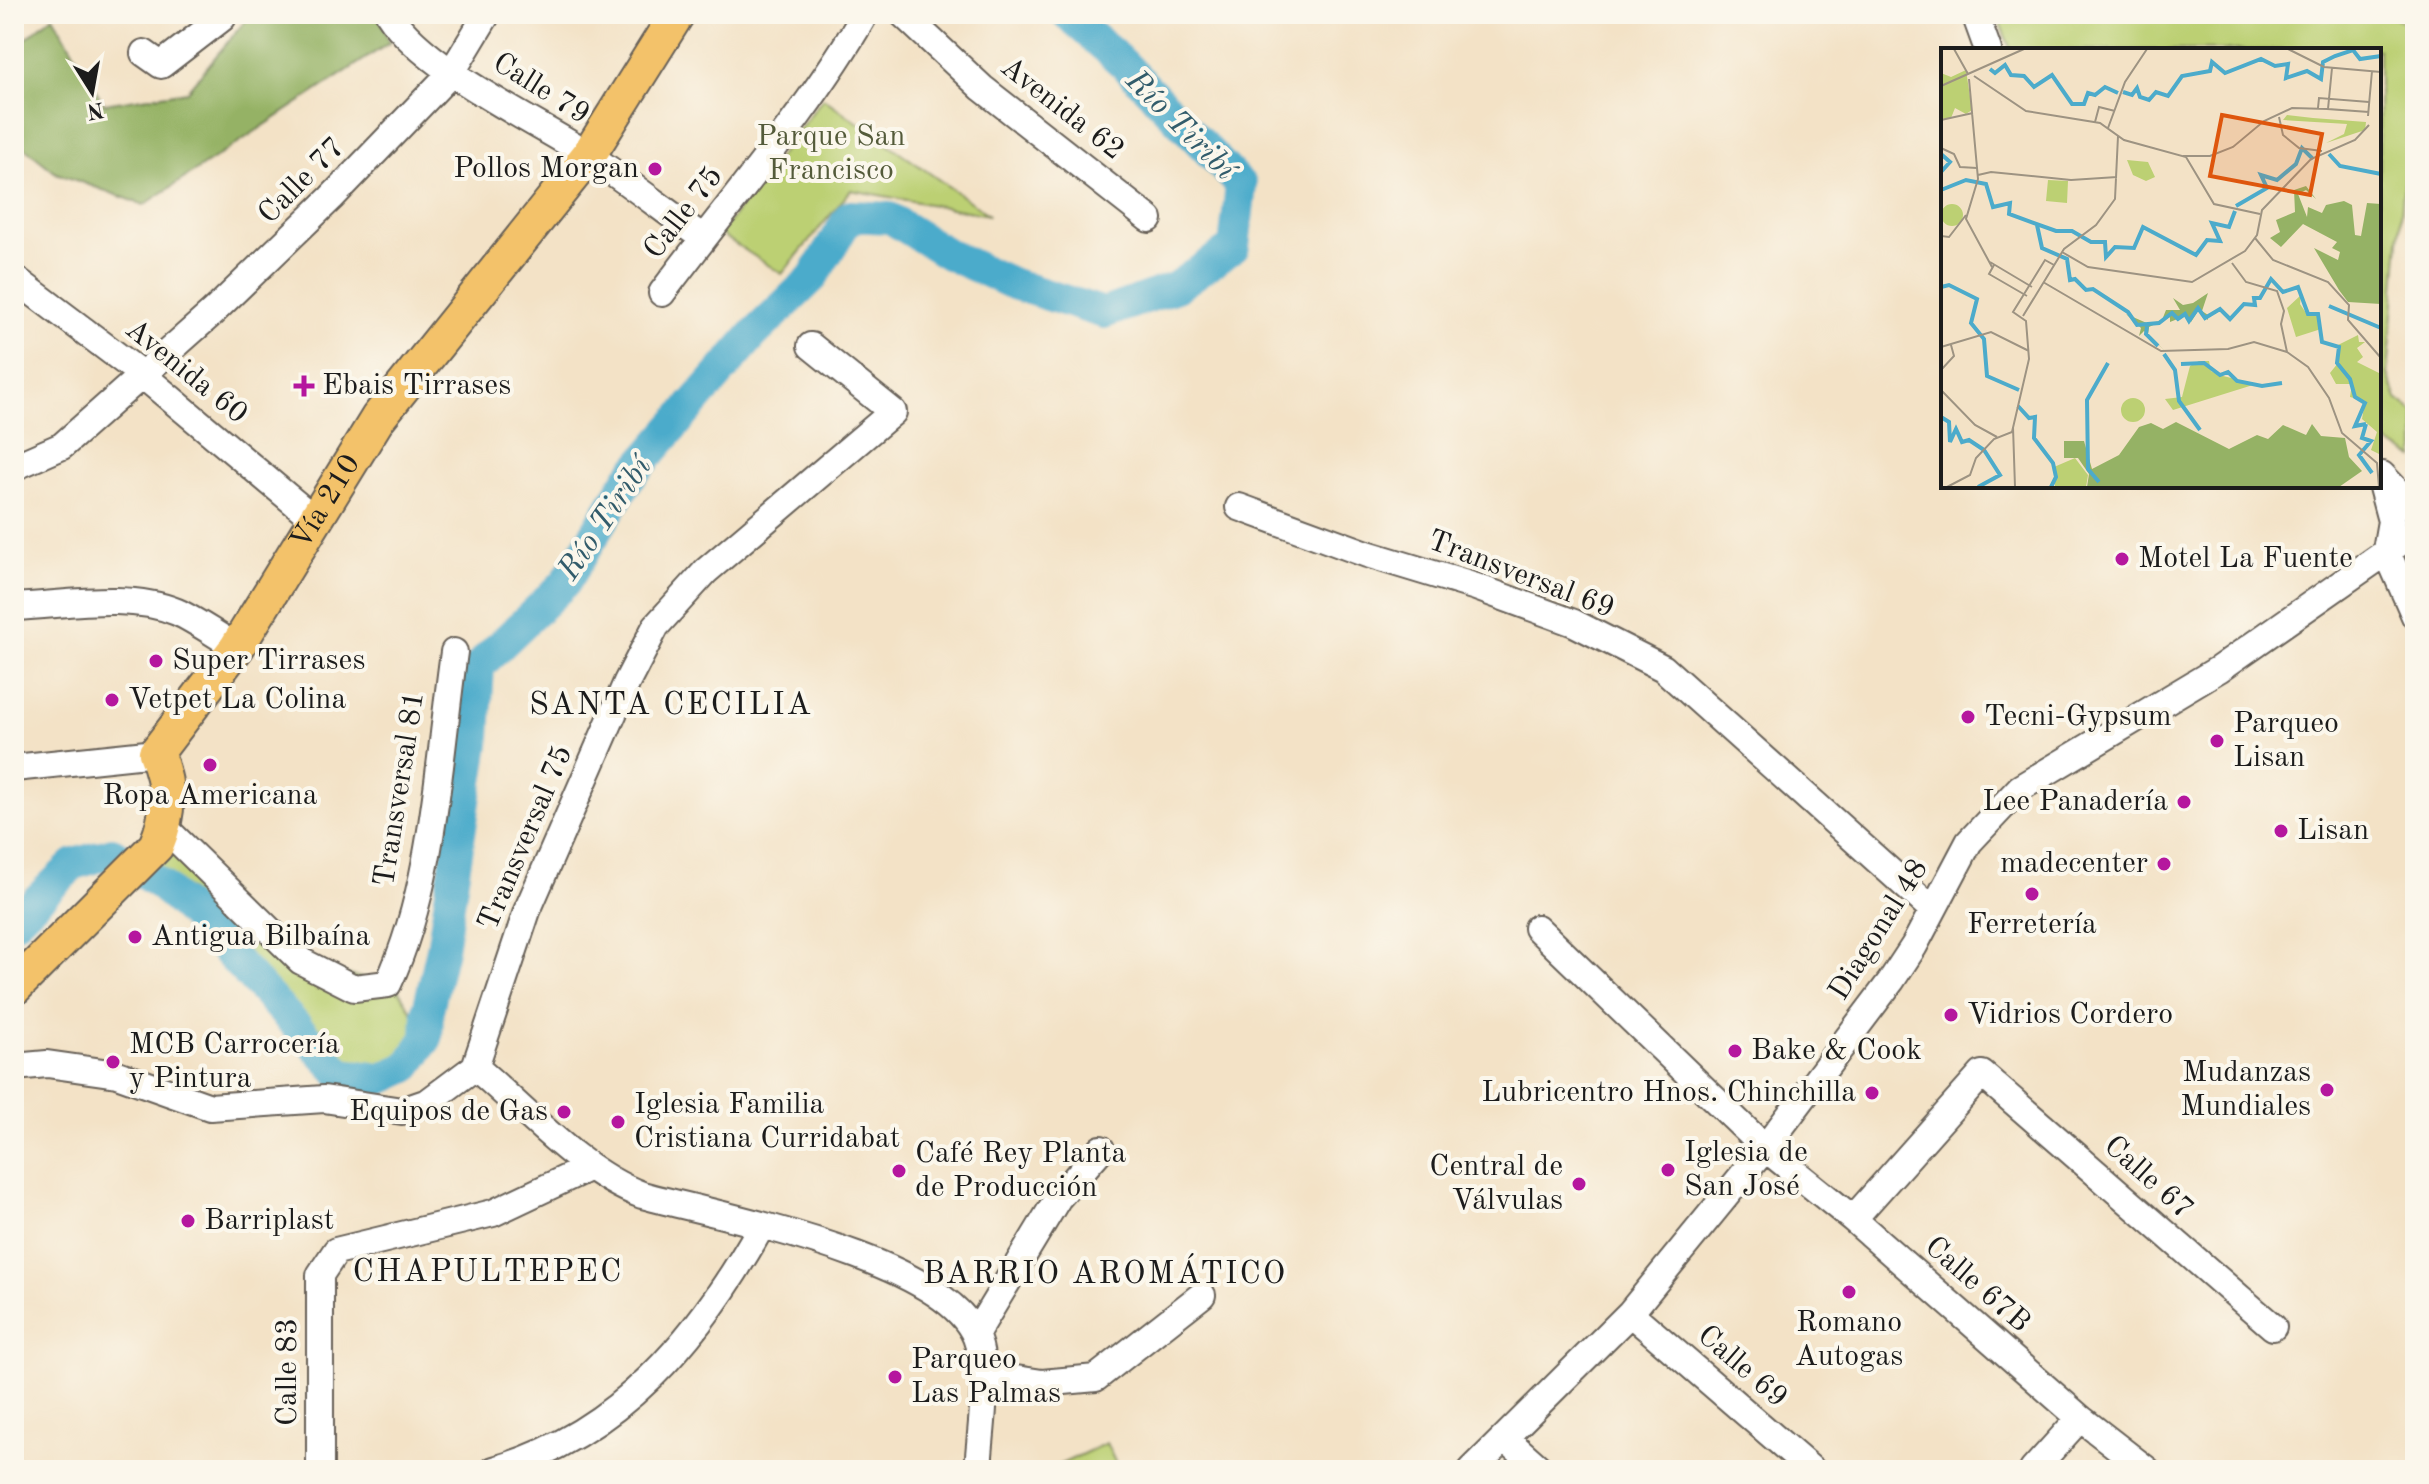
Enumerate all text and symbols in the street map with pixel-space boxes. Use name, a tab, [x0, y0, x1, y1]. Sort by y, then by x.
street label: Calle 79	[487, 48, 595, 130]
inset map	[1941, 48, 2381, 488]
north arrow	[52, 52, 132, 132]
street label: Avenida 62	[995, 52, 1129, 166]
water label: Río Tiribí	[1118, 64, 1243, 189]
text: N	[85, 97, 106, 122]
park label: Parque San Francisco	[756, 122, 906, 186]
street label: Calle 77	[253, 132, 351, 230]
place label: Pollos Morgan	[453, 154, 639, 184]
marker: Pollos Morgan	[646, 160, 664, 178]
street label: Calle 75	[639, 161, 729, 265]
street label: Avenida 60	[119, 314, 253, 430]
place label: Ebais Tirrases	[322, 371, 511, 401]
marker: Ebais Tirrases	[293, 375, 315, 397]
street label: Vía 210	[286, 450, 366, 555]
water label: Río Tiribí	[553, 450, 660, 587]
street label: Transversal 69	[1423, 526, 1619, 624]
place label: Motel La Fuente	[2138, 544, 2353, 574]
marker: Motel La Fuente	[2113, 550, 2131, 568]
place label: Super Tirrases	[172, 646, 365, 676]
marker: Super Tirrases	[147, 652, 165, 670]
place label: Vetpet La Colina	[128, 685, 347, 715]
street label: Transversal 81	[370, 689, 430, 889]
district label: SANTA CECILIA	[529, 690, 813, 722]
marker: Vetpet La Colina	[103, 691, 121, 709]
place label: Tecni-Gypsum	[1984, 702, 2172, 732]
marker: Tecni-Gypsum	[1959, 708, 1977, 726]
place label: Parqueo Lisan	[2233, 709, 2339, 773]
marker: Parqueo Lisan	[2208, 732, 2226, 750]
street label: Transversal 75	[474, 741, 578, 935]
marker: Ropa Americana	[201, 756, 219, 774]
place label: Ropa Americana	[103, 781, 318, 811]
place label: Lee Panadería	[1982, 787, 2168, 817]
marker: Lee Panadería	[2175, 793, 2193, 811]
place label: Lisan	[2297, 816, 2369, 846]
marker: Lisan	[2272, 822, 2290, 840]
place label: madecenter	[2000, 849, 2148, 879]
street label: Diagonal 48	[1824, 854, 1934, 1006]
marker: madecenter	[2155, 855, 2173, 873]
marker: Ferretería	[2023, 885, 2041, 903]
place label: Ferretería	[1967, 910, 2097, 940]
place label: Antigua Bilbaína	[151, 922, 371, 952]
marker: Antigua Bilbaína	[126, 928, 144, 946]
place label: Vidrios Cordero	[1967, 1000, 2173, 1030]
marker: Vidrios Cordero	[1942, 1006, 1960, 1024]
place label: MCB Carrocería y Pintura	[129, 1030, 340, 1094]
place label: Bake & Cook	[1751, 1036, 1922, 1066]
marker: Bake & Cook	[1726, 1042, 1744, 1060]
marker: MCB Carrocería y Pintura	[104, 1053, 122, 1071]
place label: Mudanzas Mundiales	[2180, 1058, 2311, 1122]
place label: Lubricentro Hnos. Chinchilla	[1481, 1078, 1856, 1108]
marker: Mudanzas Mundiales	[2318, 1081, 2336, 1099]
marker: Lubricentro Hnos. Chinchilla	[1863, 1084, 1881, 1102]
place label: Iglesia Familia Cristiana Curridabat	[634, 1090, 900, 1154]
place label: Equipos de Gas	[349, 1097, 548, 1127]
marker: Equipos de Gas	[555, 1103, 573, 1121]
marker: Iglesia Familia Cristiana Curridabat	[609, 1113, 627, 1131]
street label: Calle 67	[2098, 1131, 2198, 1225]
place label: Iglesia de San José	[1684, 1138, 1808, 1202]
place label: Café Rey Planta de Producción	[915, 1139, 1127, 1203]
place label: Central de Válvulas	[1429, 1152, 1563, 1216]
marker: Iglesia de San José	[1659, 1161, 1677, 1179]
marker: Café Rey Planta de Producción	[890, 1162, 908, 1180]
marker: Central de Válvulas	[1570, 1175, 1588, 1193]
place label: Barriplast	[204, 1206, 334, 1236]
marker: Barriplast	[179, 1212, 197, 1230]
street label: Calle 67B	[1919, 1231, 2035, 1339]
district label: BARRIO AROMÁTICO	[923, 1253, 1287, 1291]
district label: CHAPULTEPEC	[353, 1257, 623, 1289]
marker: Romano Autogas	[1840, 1283, 1858, 1301]
place label: Romano Autogas	[1795, 1308, 1903, 1372]
street label: Calle 83	[273, 1318, 303, 1426]
street label: Calle 69	[1691, 1320, 1793, 1414]
place label: Parqueo Las Palmas	[911, 1345, 1061, 1409]
marker: Parqueo Las Palmas	[886, 1368, 904, 1386]

